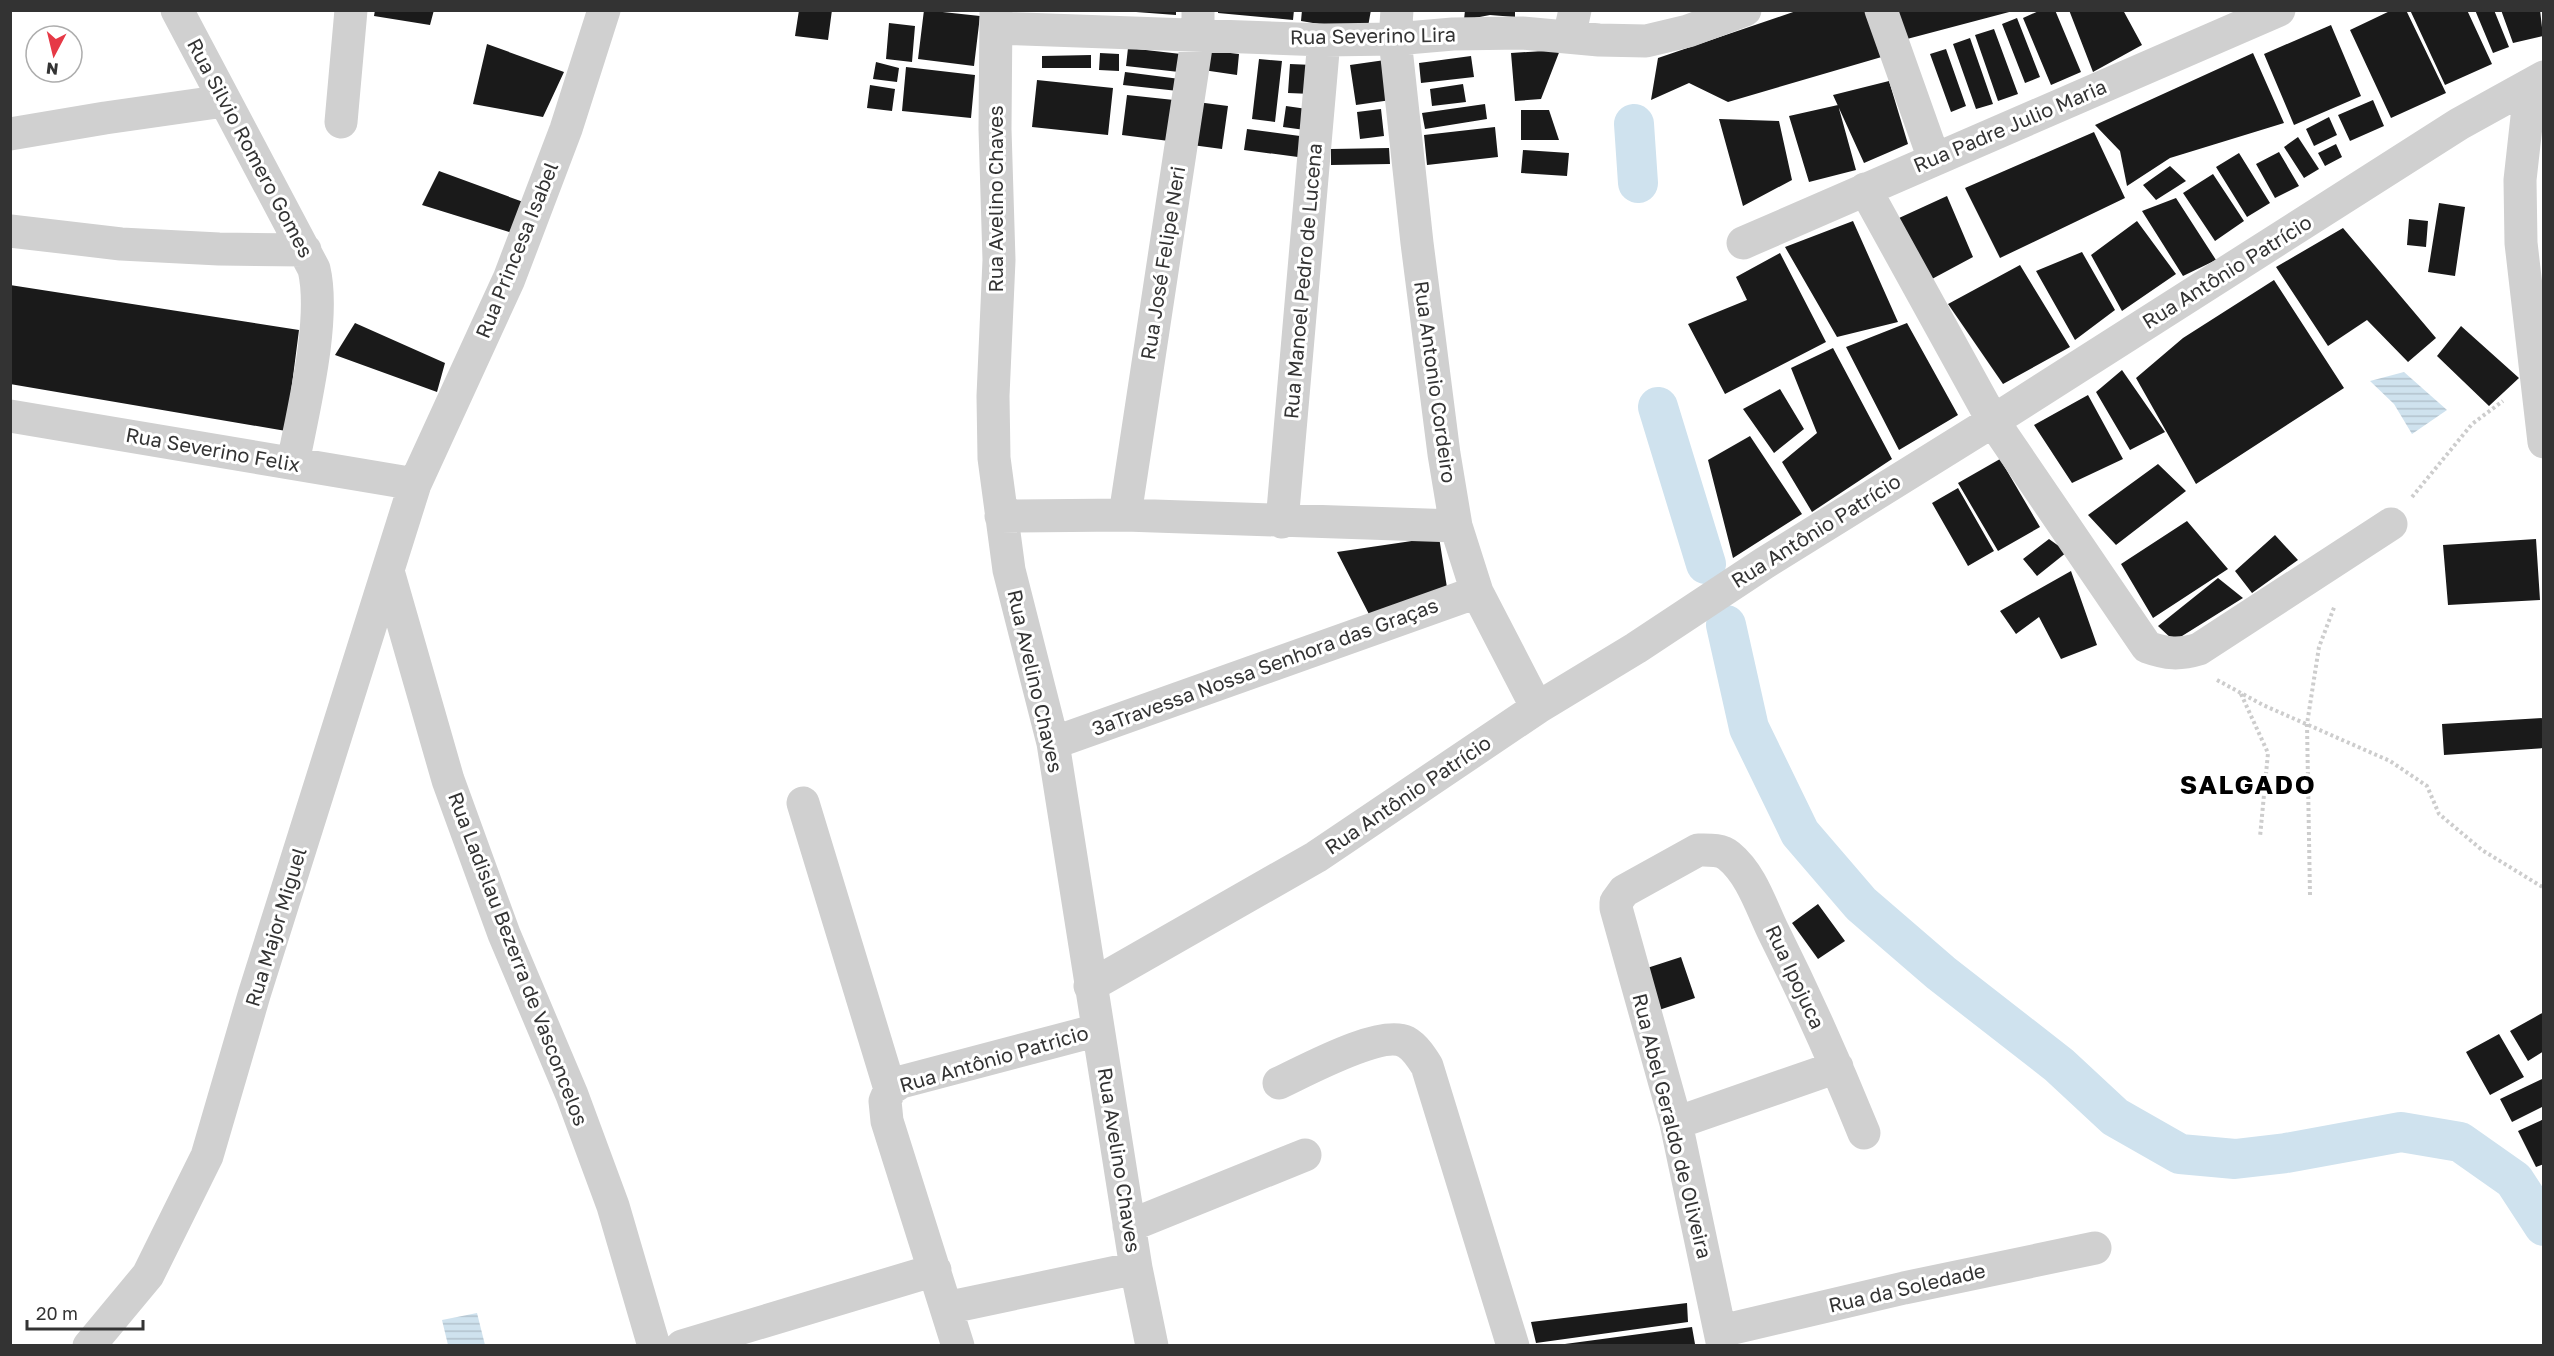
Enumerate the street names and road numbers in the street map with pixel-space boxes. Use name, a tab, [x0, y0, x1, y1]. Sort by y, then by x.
street label: Rua Severino Lira	[1290, 22, 1456, 48]
street label: Rua Silvio Romero Gomes	[183, 34, 319, 261]
street label: Rua Padre Julio Maria	[1910, 74, 2110, 177]
street label: Rua Avelino Chaves	[983, 105, 1007, 293]
street label: Rua Manoel Pedro de Lucena	[1278, 142, 1326, 420]
street label: Rua Princesa Isabel	[470, 158, 562, 341]
street label: Rua José Felipe Neri	[1135, 164, 1189, 361]
street label: Rua Antônio Patrício	[2137, 209, 2316, 333]
street label: Rua Antonio Cordeiro	[1410, 279, 1462, 484]
street label: Rua Severino Felix	[124, 422, 302, 476]
street label: Rua Antônio Patrício	[1726, 468, 1905, 592]
street label: Rua Avelino Chaves	[1003, 587, 1069, 775]
street label: 3ªTravessa Nossa Senhora das Graças	[1088, 592, 1441, 740]
street label: Rua Antônio Patrício	[1320, 730, 1495, 859]
street label: Rua Ladislau Bezerra de Vasconcelos	[444, 788, 594, 1129]
street label: Rua Major Miguel	[239, 844, 311, 1009]
street label: Rua Ipojuca	[1761, 921, 1830, 1032]
street label: Rua Abel Geraldo de Oliveira	[1628, 991, 1718, 1261]
street label: Rua Antônio Patricio	[897, 1020, 1091, 1096]
street label: Rua Avelino Chaves	[1094, 1066, 1146, 1254]
street label: Rua da Soledade	[1826, 1257, 1988, 1317]

